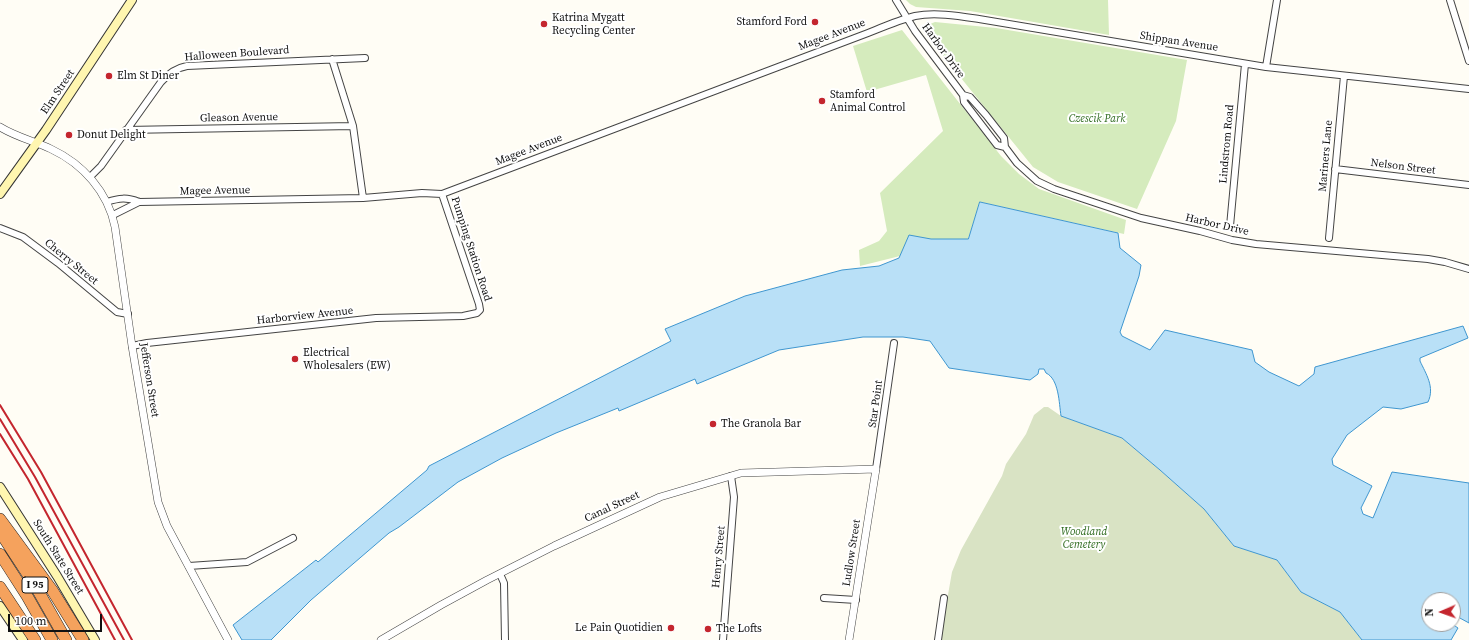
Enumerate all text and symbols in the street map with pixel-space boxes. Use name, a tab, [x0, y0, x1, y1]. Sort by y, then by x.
place label: Katrina Mygatt Recycling Center	[552, 11, 635, 37]
place label: Stamford Ford	[737, 15, 807, 29]
street label: Magee Avenue	[797, 16, 867, 54]
marker: Stamford Ford	[810, 17, 820, 27]
marker: Katrina Mygatt Recycling Center	[539, 19, 549, 29]
street label: Harbor Drive	[919, 21, 967, 81]
street label: Shippan Avenue	[1139, 29, 1219, 55]
street label: Halloween Boulevard	[184, 44, 290, 64]
street label: Elm Street	[38, 67, 78, 117]
place label: Elm St Diner	[117, 69, 179, 83]
marker: Elm St Diner	[104, 71, 114, 81]
place label: Stamford Animal Control	[830, 88, 906, 114]
marker: Stamford Animal Control	[817, 96, 827, 106]
street label: Lindstrom Road	[1217, 104, 1237, 184]
street label: Gleason Avenue	[200, 111, 278, 125]
park label: Czescik Park	[1069, 112, 1125, 126]
street label: Mariners Lane	[1316, 120, 1336, 192]
place label: Donut Delight	[77, 128, 146, 142]
marker: Donut Delight	[64, 130, 74, 140]
street label: Magee Avenue	[494, 131, 564, 169]
street label: Nelson Street	[1370, 156, 1436, 178]
street label: Magee Avenue	[180, 184, 250, 198]
street label: Pumping Station Road	[448, 195, 494, 303]
street label: Harbor Drive	[1184, 211, 1250, 239]
street label: Cherry Street	[42, 236, 100, 288]
street label: Harborview Avenue	[256, 304, 354, 328]
street label: Jefferson Street	[137, 342, 161, 418]
place label: Electrical Wholesalers (EW)	[303, 346, 391, 372]
marker: Electrical Wholesalers (EW)	[290, 354, 300, 364]
street label: Star Point	[866, 380, 886, 428]
place label: The Granola Bar	[721, 417, 801, 431]
marker: The Granola Bar	[708, 419, 718, 429]
street label: Canal Street	[582, 489, 642, 525]
street label: South State Street	[30, 517, 86, 597]
street label: Ludlow Street	[840, 519, 864, 587]
street label: Henry Street	[710, 525, 728, 589]
park label: Woodland Cemetery	[1061, 525, 1107, 551]
road number: I 95	[22, 577, 48, 593]
north arrow	[1421, 592, 1461, 632]
scale bar	[10, 606, 104, 632]
text: N	[1422, 608, 1437, 617]
text: 100 m	[15, 613, 47, 629]
place label: Le Pain Quotidien	[575, 621, 663, 635]
place label: The Lofts	[716, 622, 762, 636]
marker: Le Pain Quotidien	[666, 623, 676, 633]
marker: The Lofts	[703, 624, 713, 634]

